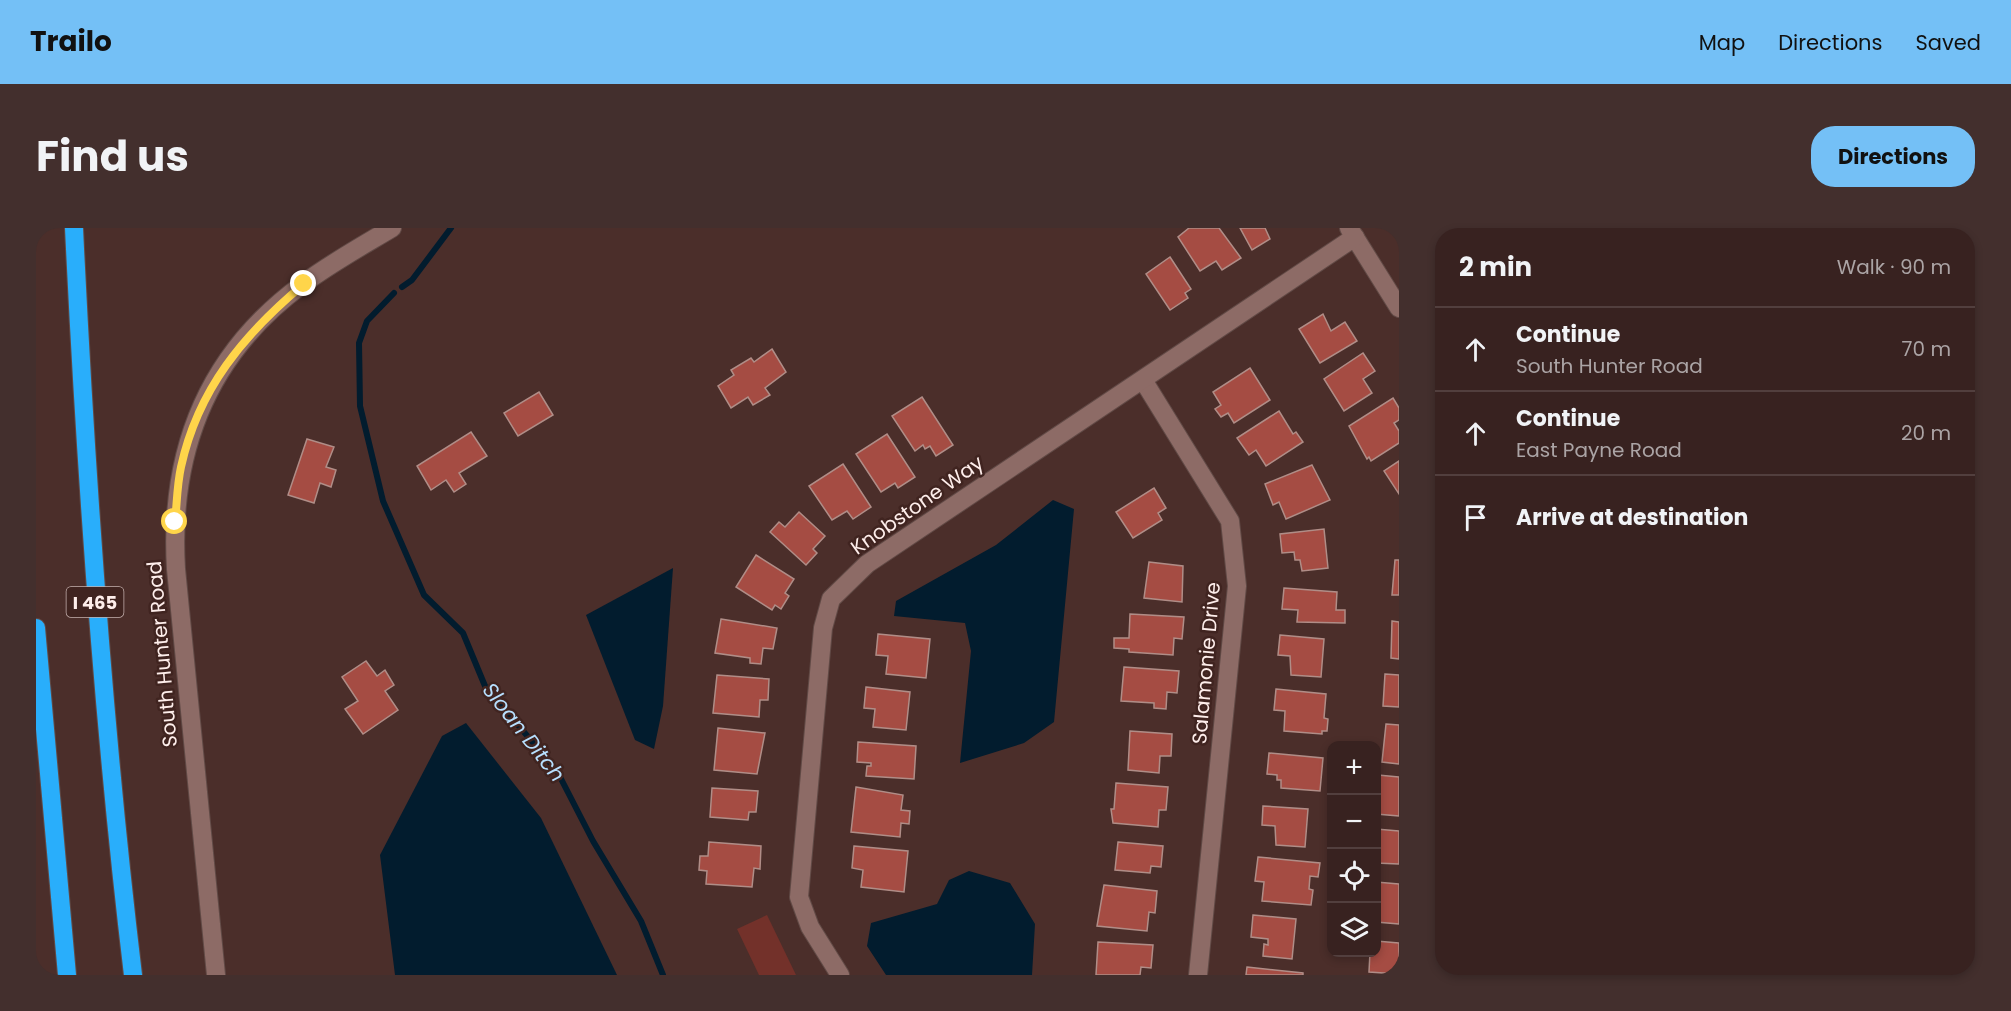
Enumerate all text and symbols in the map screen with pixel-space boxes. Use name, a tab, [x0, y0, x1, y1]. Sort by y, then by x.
text: Trailo	[30, 22, 112, 61]
text: Map	[1699, 28, 1745, 57]
text: Directions	[1778, 28, 1882, 57]
text: Saved	[1915, 28, 1981, 57]
button: Directions	[1811, 126, 1975, 187]
text: Find us	[36, 127, 189, 186]
text: 2 min	[1459, 249, 1532, 285]
text: Walk · 90 m	[1837, 253, 1951, 281]
route end	[290, 270, 316, 296]
text: Continue	[1516, 319, 1620, 350]
icon: ahead	[1459, 333, 1492, 366]
text: 70 m	[1902, 335, 1951, 363]
text: South Hunter Road	[1516, 352, 1703, 380]
text: Continue	[1516, 403, 1620, 434]
icon: ahead	[1459, 417, 1492, 450]
text: 20 m	[1901, 419, 1951, 447]
text: East Payne Road	[1516, 436, 1682, 464]
street label: Knobstone Way	[845, 449, 989, 561]
icon: arrive	[1459, 501, 1492, 534]
text: Arrive at destination	[1516, 502, 1748, 533]
route start	[161, 508, 187, 534]
street label: South Hunter Road	[140, 560, 184, 748]
street label: Salamonie Drive	[1185, 581, 1227, 745]
road number: I 465	[67, 587, 124, 617]
water label: Sloan Ditch	[476, 676, 572, 788]
map controls	[1327, 741, 1381, 957]
button: +	[1327, 741, 1381, 795]
button: −	[1327, 795, 1381, 849]
button: locate	[1327, 849, 1381, 903]
button: layers	[1327, 903, 1381, 957]

